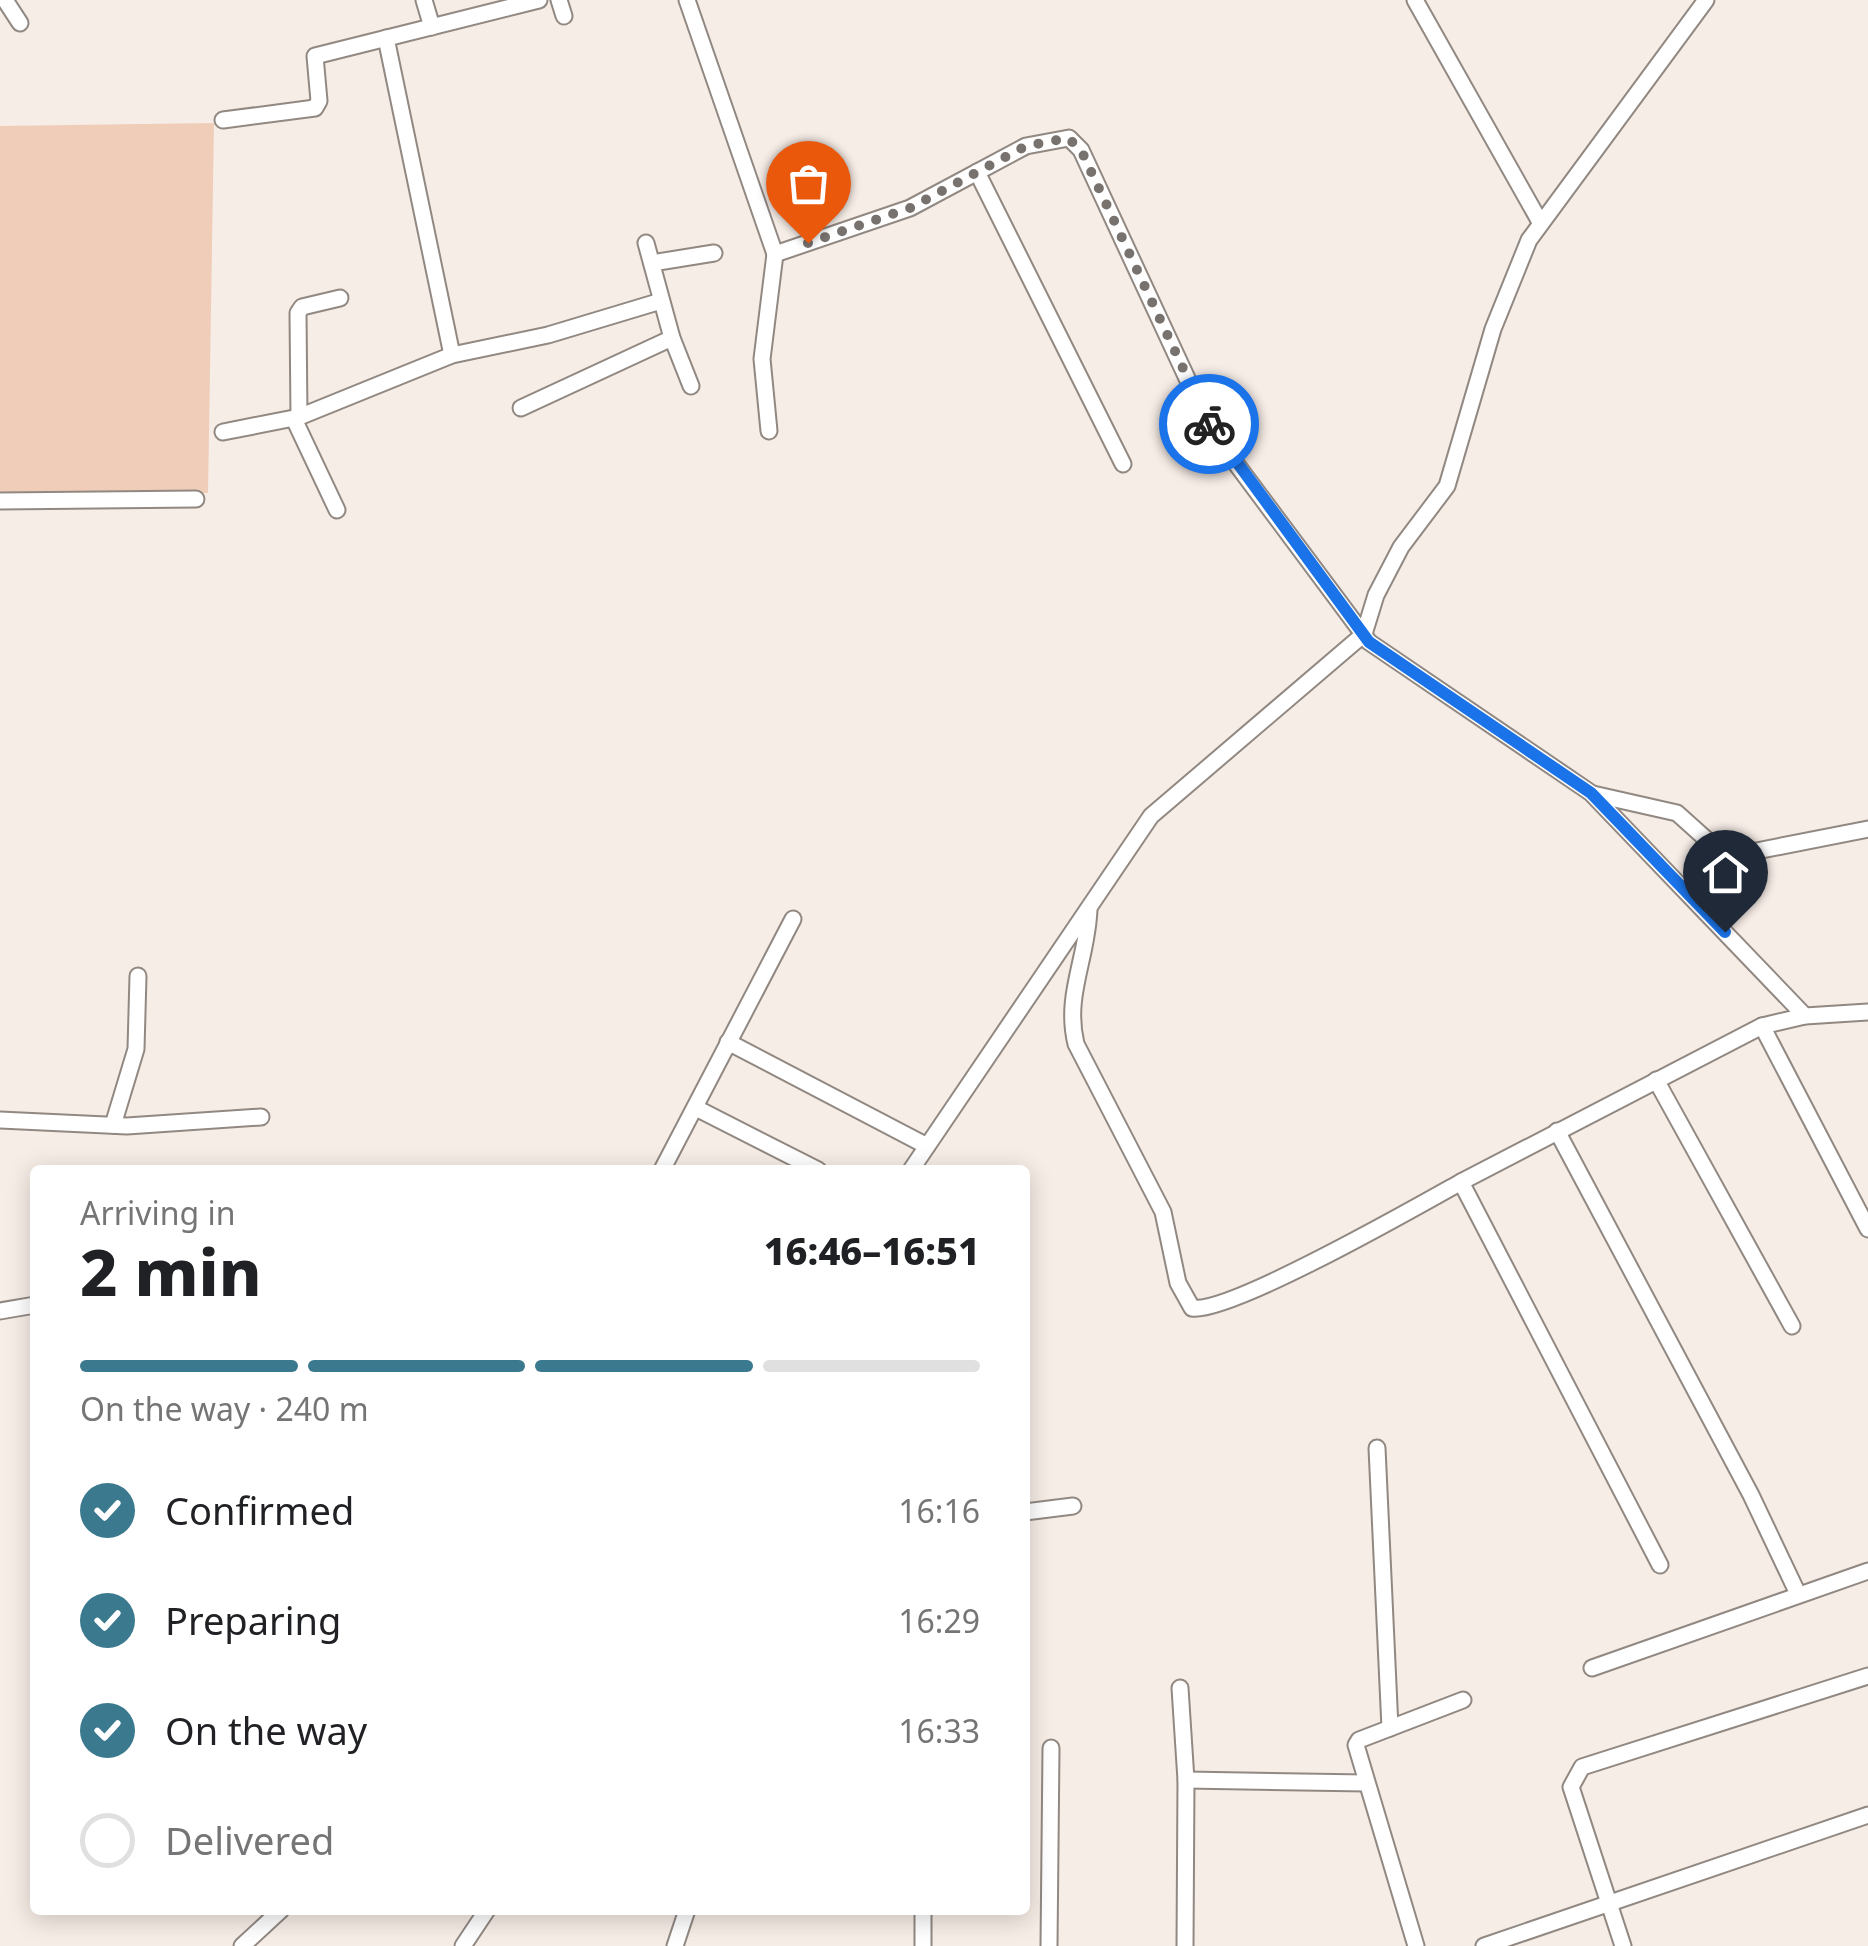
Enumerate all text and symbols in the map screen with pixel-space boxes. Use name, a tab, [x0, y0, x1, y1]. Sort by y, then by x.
pin	[766, 141, 851, 244]
icon: bag	[781, 156, 836, 211]
courier	[1159, 374, 1259, 474]
icon: bike	[1182, 397, 1237, 452]
pin	[1683, 830, 1768, 933]
icon: home	[1698, 845, 1753, 900]
text: Arriving in	[80, 1191, 235, 1234]
text: 16:46–16:51	[764, 1224, 980, 1276]
text: 2 min	[80, 1227, 262, 1315]
text: On the way · 240 m	[80, 1387, 369, 1430]
icon: check	[80, 1483, 135, 1538]
text: Confirmed	[165, 1484, 354, 1536]
text: 16:16	[898, 1489, 980, 1532]
icon: check	[80, 1593, 135, 1648]
text: Preparing	[165, 1594, 341, 1646]
text: 16:29	[898, 1599, 980, 1642]
icon: check	[80, 1703, 135, 1758]
text: On the way	[165, 1704, 367, 1756]
text: 16:33	[898, 1709, 980, 1752]
text: Delivered	[165, 1814, 334, 1866]

